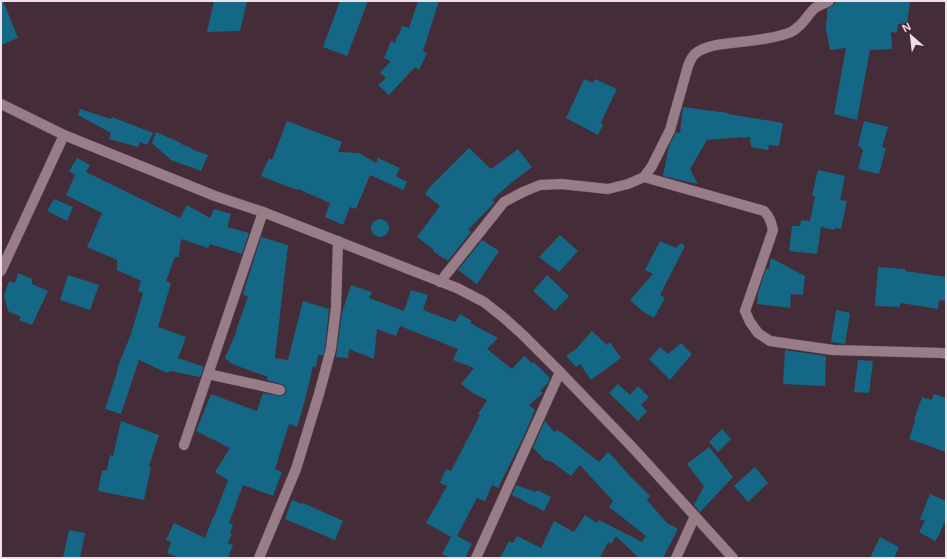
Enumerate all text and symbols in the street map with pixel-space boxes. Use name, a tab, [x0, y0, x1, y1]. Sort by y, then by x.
north arrow	[891, 16, 931, 56]
text: N	[900, 20, 913, 34]

